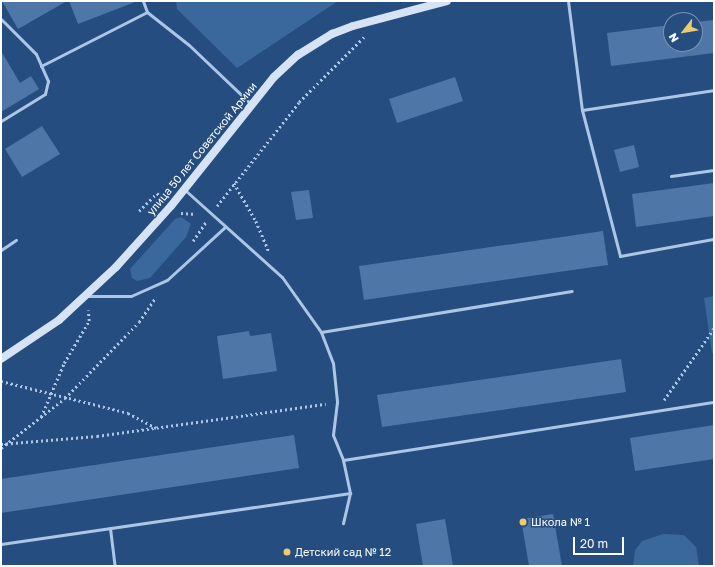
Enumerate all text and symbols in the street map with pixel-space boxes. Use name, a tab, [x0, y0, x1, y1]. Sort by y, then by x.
north arrow	[663, 12, 703, 52]
text: N	[665, 31, 681, 45]
street label: улица 50 лет Советской Армии	[144, 80, 260, 218]
place label: Школа № 1	[531, 515, 590, 529]
marker: Школа № 1	[518, 517, 528, 527]
scale bar	[575, 529, 626, 555]
text: 20 m	[580, 536, 608, 551]
place label: Детский сад № 12	[295, 545, 391, 559]
marker: Детский сад № 12	[282, 547, 292, 557]

